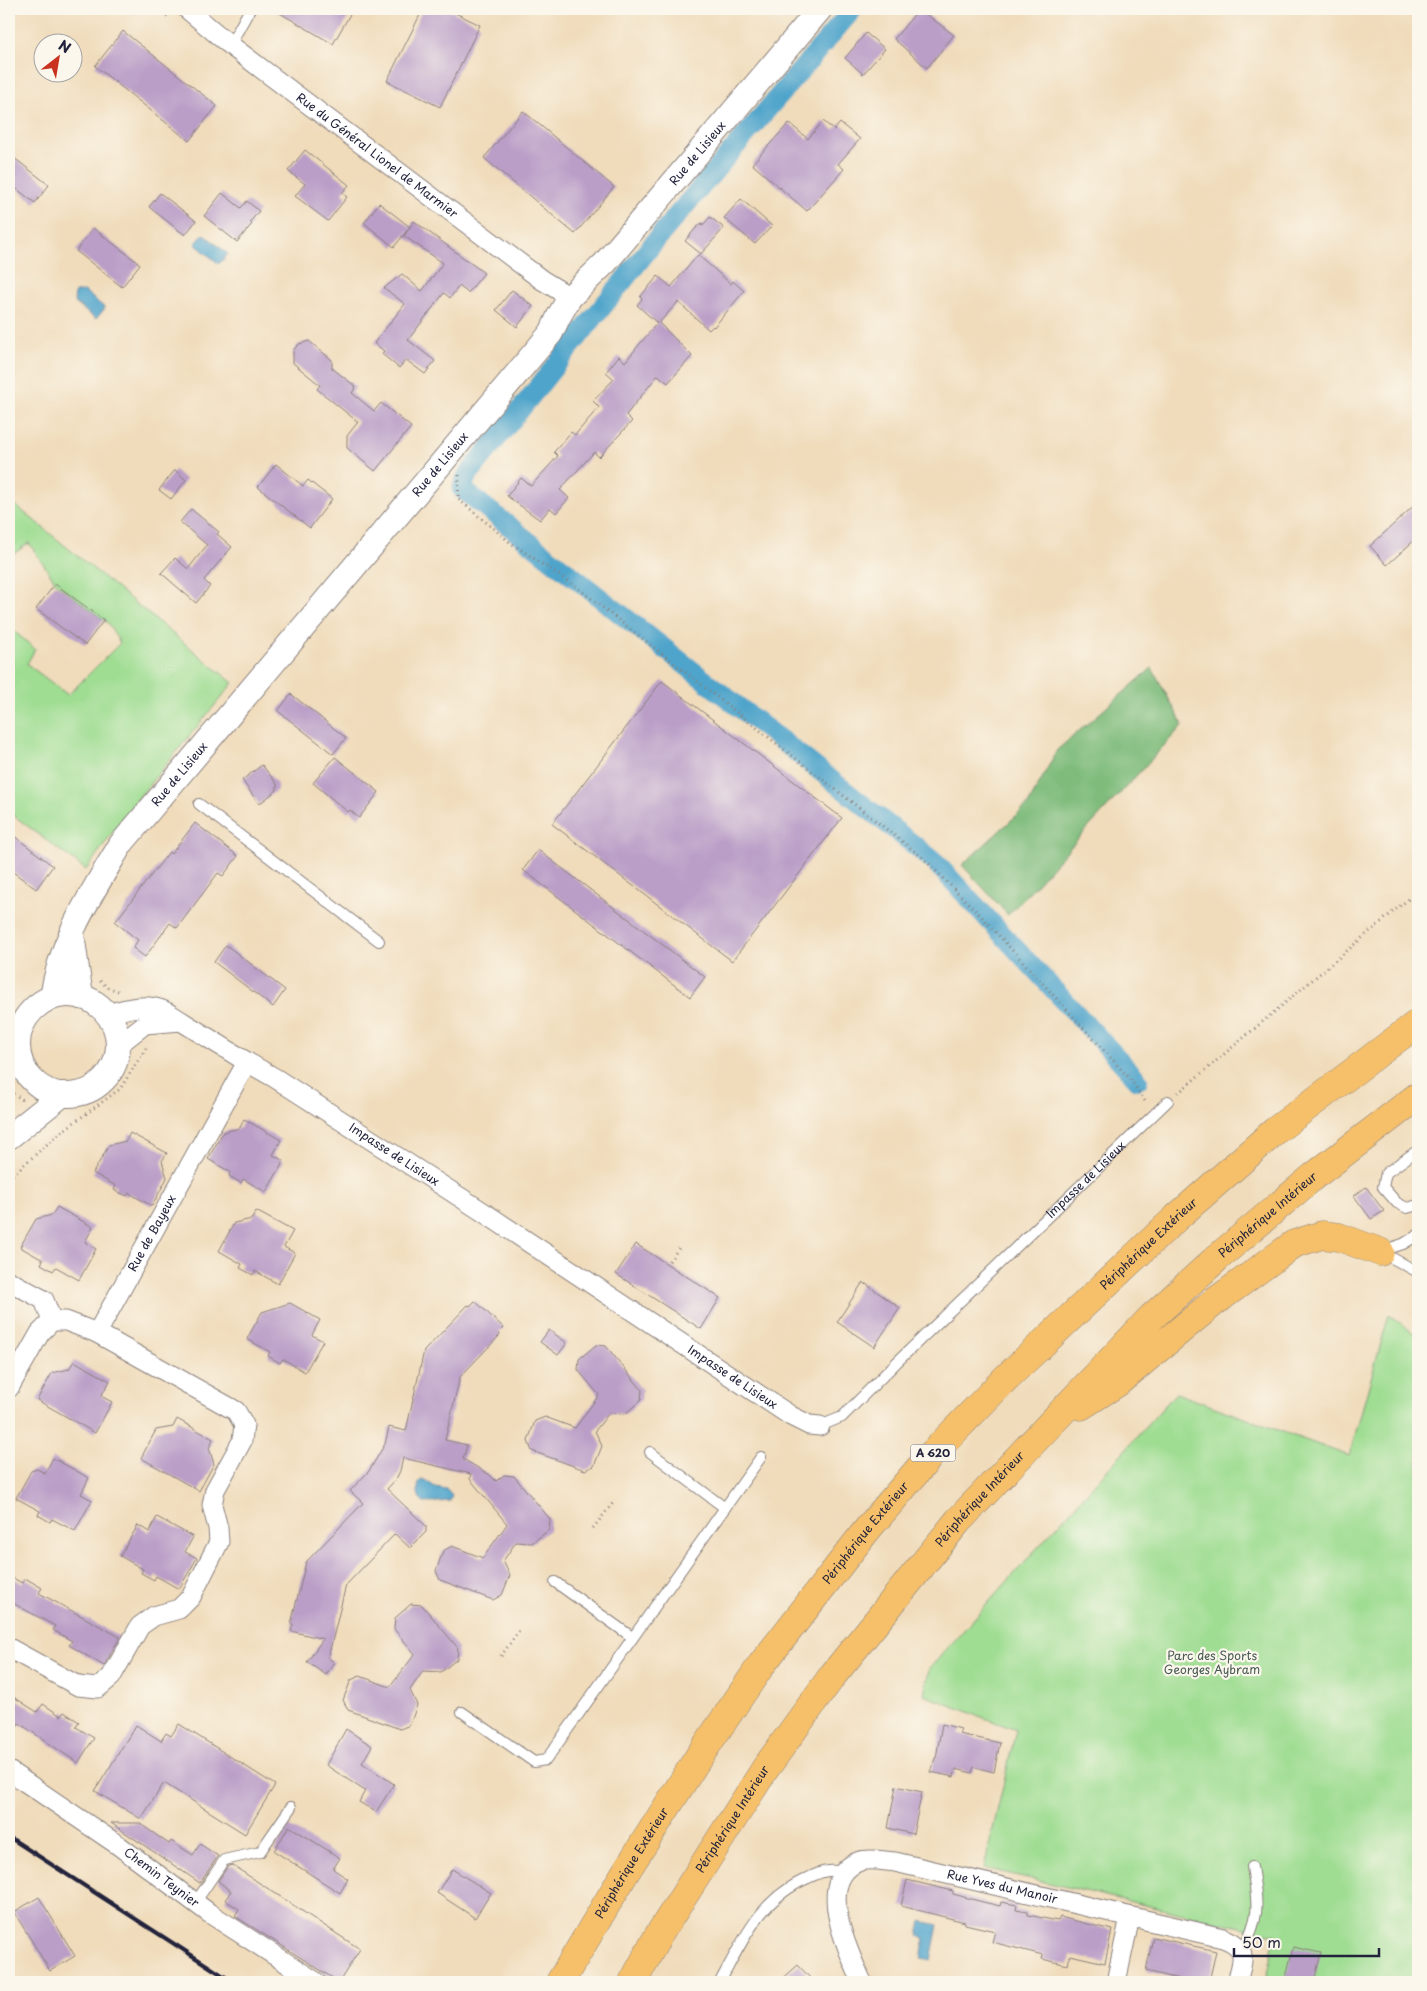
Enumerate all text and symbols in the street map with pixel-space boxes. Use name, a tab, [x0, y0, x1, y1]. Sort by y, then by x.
north arrow	[32, 32, 82, 82]
text: N	[55, 35, 75, 58]
street label: Rue du Général Lionel de Marmier	[293, 88, 463, 222]
street label: Rue de Lisieux	[665, 117, 729, 189]
street label: Rue de Lisieux	[407, 428, 472, 500]
street label: Rue de Lisieux	[146, 738, 211, 810]
street label: Impasse de Lisieux	[346, 1118, 443, 1190]
street label: Impasse de Lisieux	[1041, 1137, 1129, 1222]
street label: Périphérique Intérieur	[1214, 1167, 1321, 1261]
street label: Rue de Bayeux	[123, 1191, 180, 1275]
street label: Périphérique Extérieur	[1095, 1193, 1201, 1293]
street label: Impasse de Lisieux	[685, 1340, 782, 1413]
road number: A 620	[910, 1445, 956, 1462]
street label: Périphérique Intérieur	[930, 1446, 1028, 1550]
street label: Périphérique Extérieur	[818, 1477, 913, 1587]
park label: Parc des Sports Georges Aybram	[1164, 1646, 1260, 1678]
street label: Périphérique Intérieur	[691, 1761, 773, 1876]
street label: Périphérique Extérieur	[590, 1803, 673, 1921]
street label: Chemin Teynier	[121, 1843, 204, 1911]
street label: Rue Yves du Manoir	[945, 1864, 1060, 1907]
scale bar	[1234, 1926, 1380, 1958]
text: 50 m	[1242, 1930, 1281, 1953]

